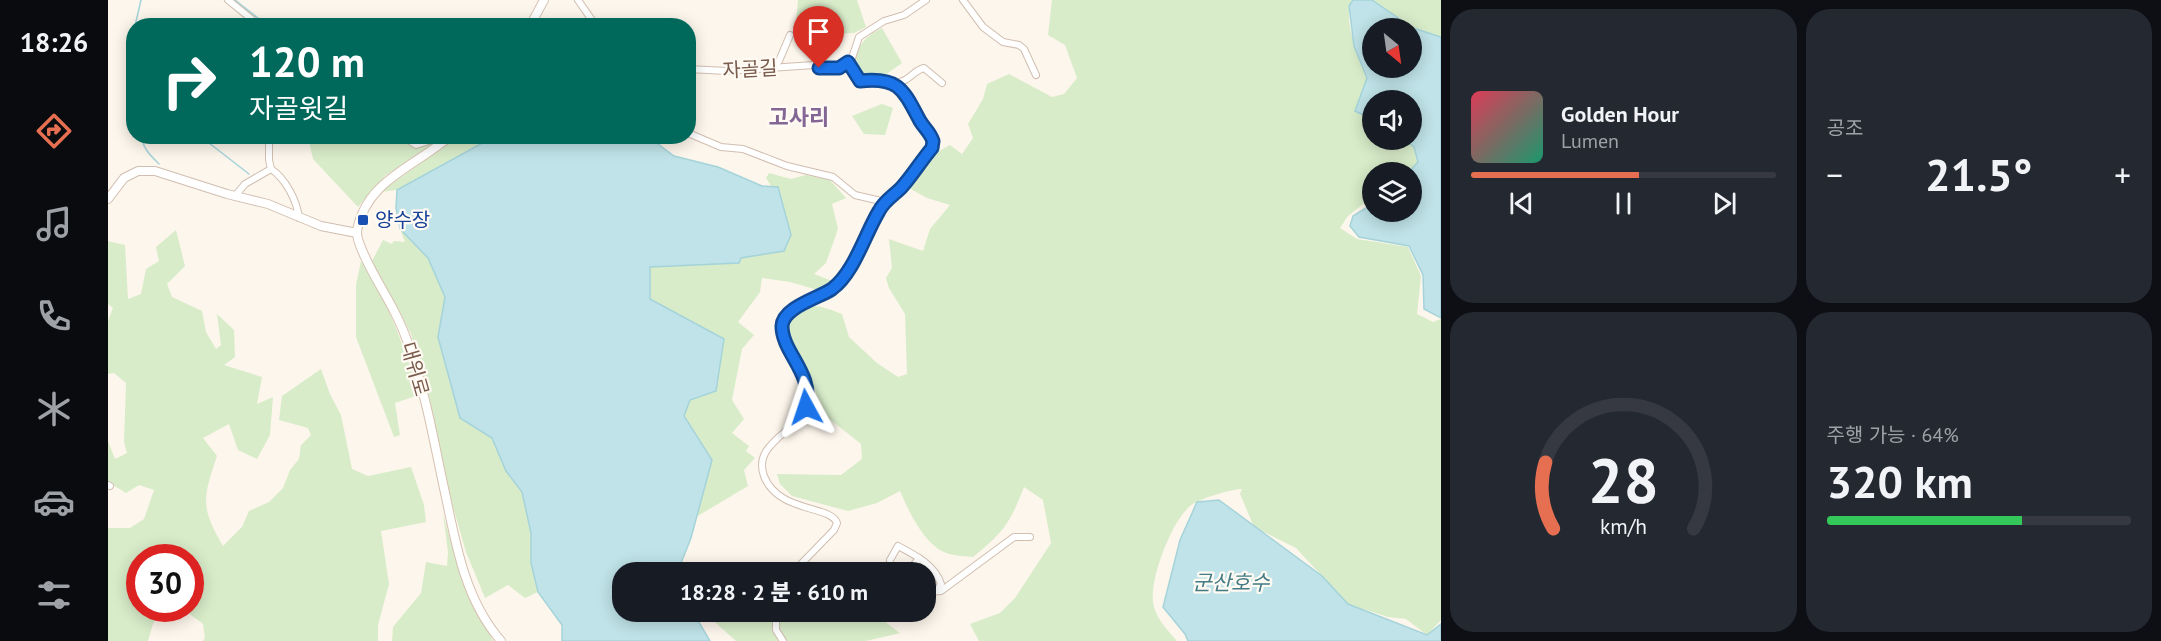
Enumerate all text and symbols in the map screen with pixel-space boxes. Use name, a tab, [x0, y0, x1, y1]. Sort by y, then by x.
pin	[793, 6, 844, 68]
icon: arrive	[802, 15, 835, 48]
north arrow	[1362, 18, 1422, 78]
map controls	[1362, 18, 1422, 222]
text: 18:26	[20, 25, 88, 59]
text: 120 m	[249, 34, 365, 89]
icon: right	[150, 42, 228, 120]
street label: 자골길	[722, 55, 778, 83]
button: sound	[1362, 90, 1422, 150]
text: 자골윗길	[249, 91, 348, 125]
text: Golden Hour	[1561, 100, 1679, 128]
district label: 고사리	[769, 103, 829, 131]
icon: directions	[33, 110, 75, 152]
text: 공조	[1827, 115, 1863, 141]
text: Lumen	[1561, 128, 1619, 154]
text: 21.5°	[1925, 145, 2032, 203]
text: −	[1827, 153, 1843, 196]
text: +	[2114, 153, 2131, 196]
button: layers	[1362, 162, 1422, 222]
icon: previous	[1505, 187, 1538, 220]
icon: pause	[1607, 187, 1640, 220]
icon: next	[1708, 187, 1741, 220]
icon: music	[33, 203, 75, 245]
place label: 양수장	[375, 207, 430, 233]
marker: 양수장	[356, 213, 370, 227]
icon: phone	[33, 295, 75, 337]
street label: 대위로	[395, 339, 435, 399]
position arrow	[774, 375, 838, 439]
icon: climate	[33, 388, 75, 430]
text: 주행 가능 · 64%	[1827, 422, 1959, 448]
text: 28	[1588, 439, 1659, 520]
text: 320 km	[1827, 452, 1973, 510]
icon: car	[33, 481, 75, 523]
text: km/h	[1600, 512, 1647, 540]
speed limit sign: 30	[126, 544, 204, 622]
water label: 군산호수	[1192, 569, 1270, 596]
icon: filters	[33, 574, 75, 616]
text: 18:28 · 2 분 · 610 m	[680, 578, 868, 606]

